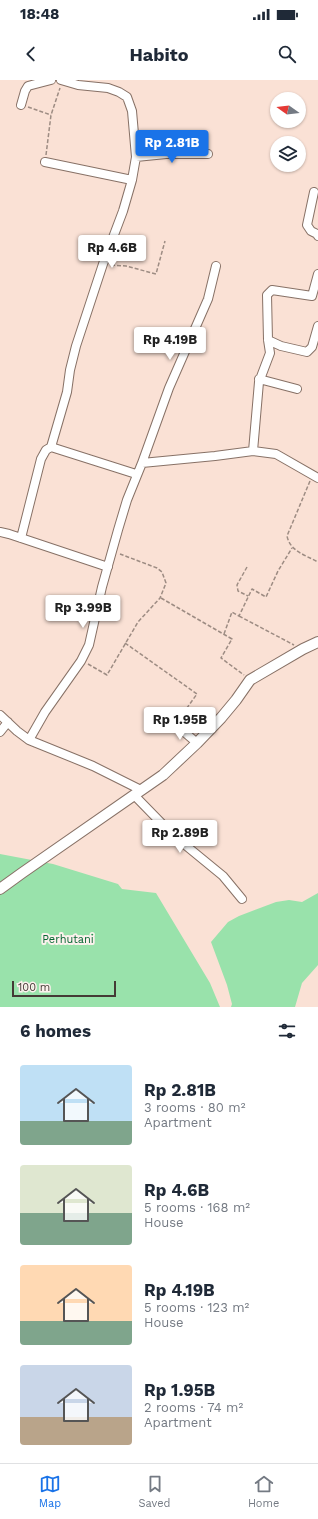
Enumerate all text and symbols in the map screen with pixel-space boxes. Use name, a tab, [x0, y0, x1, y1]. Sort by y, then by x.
text: 18:48	[20, 5, 60, 23]
icon: back	[20, 43, 42, 65]
icon: search	[276, 43, 298, 65]
text: Habito	[130, 44, 188, 65]
north arrow	[270, 92, 306, 128]
map controls	[270, 92, 306, 172]
pin: Rp 2.81B	[131, 130, 213, 164]
text: Rp 2.81B	[145, 135, 199, 150]
button: layers	[270, 136, 306, 172]
pin: Rp 4.6B	[75, 235, 149, 269]
text: Rp 4.6B	[87, 240, 137, 255]
pin: Rp 4.19B	[129, 327, 211, 361]
text: Rp 4.19B	[143, 332, 197, 347]
pin: Rp 3.99B	[42, 595, 124, 629]
text: Rp 3.99B	[54, 600, 112, 615]
pin: Rp 1.95B	[139, 707, 221, 741]
text: Rp 1.95B	[153, 712, 207, 727]
pin: Rp 2.89B	[139, 820, 221, 854]
text: Rp 2.89B	[151, 825, 209, 840]
park label: Perhutani	[42, 933, 94, 946]
scale bar	[12, 979, 116, 998]
text: 100 m	[18, 981, 50, 994]
icon: filters	[276, 1020, 298, 1042]
text: 6 homes	[20, 1021, 91, 1041]
text: Rp 2.81B	[144, 1080, 216, 1100]
icon: home	[52, 1081, 100, 1129]
text: 3 rooms · 80 m²	[144, 1100, 245, 1115]
text: Apartment	[144, 1115, 212, 1130]
text: Rp 4.6B	[144, 1180, 209, 1200]
icon: home	[52, 1181, 100, 1229]
text: 5 rooms · 168 m²	[144, 1200, 250, 1215]
text: House	[144, 1215, 184, 1230]
text: Rp 4.19B	[144, 1280, 215, 1300]
icon: home	[52, 1281, 100, 1329]
text: 5 rooms · 123 m²	[144, 1300, 249, 1315]
text: House	[144, 1315, 184, 1330]
text: Rp 1.95B	[144, 1380, 215, 1400]
icon: home	[52, 1381, 100, 1429]
text: 2 rooms · 74 m²	[144, 1400, 243, 1415]
text: Apartment	[144, 1415, 212, 1430]
tab: Map	[39, 1473, 61, 1510]
tab: Saved	[139, 1473, 170, 1510]
tab: Home	[248, 1473, 279, 1510]

